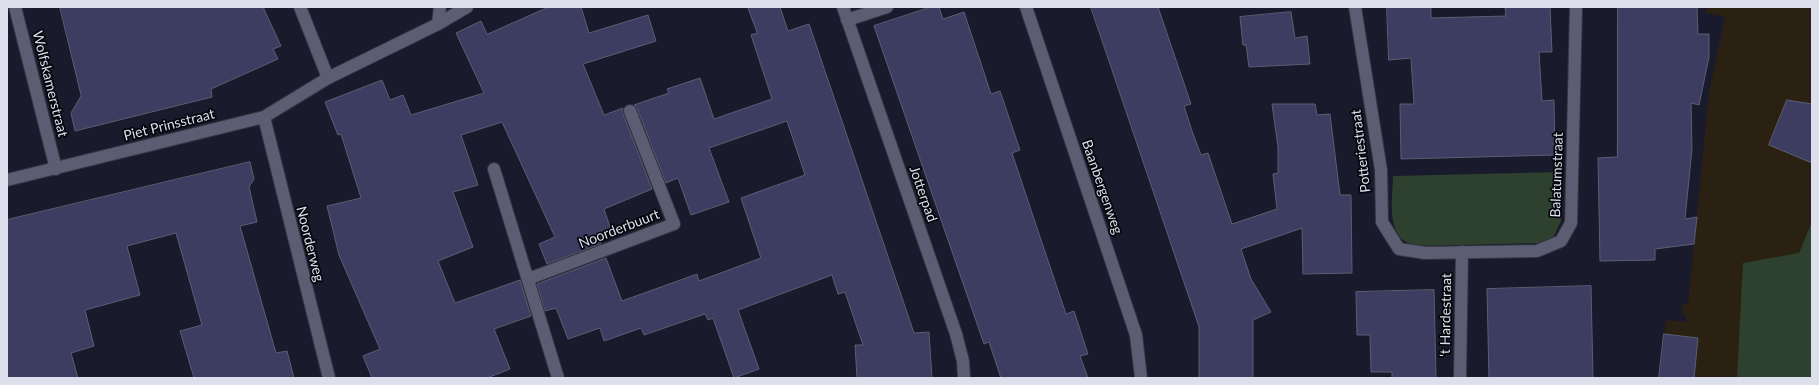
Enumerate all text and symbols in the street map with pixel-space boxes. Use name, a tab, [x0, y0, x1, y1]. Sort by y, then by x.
street label: Wolfskamerstraat	[29, 29, 71, 139]
street label: Piet Prinsstraat	[122, 106, 216, 144]
street label: Potteriestraat	[1348, 109, 1374, 193]
street label: Balatumstraat	[1547, 132, 1567, 218]
street label: Baanbergenweg	[1078, 138, 1126, 236]
street label: Jotterpad	[906, 164, 940, 224]
street label: Noorderweg	[293, 205, 327, 283]
street label: Noorderbuurt	[576, 206, 662, 252]
street label: 't Hardestraat	[1437, 273, 1455, 357]

